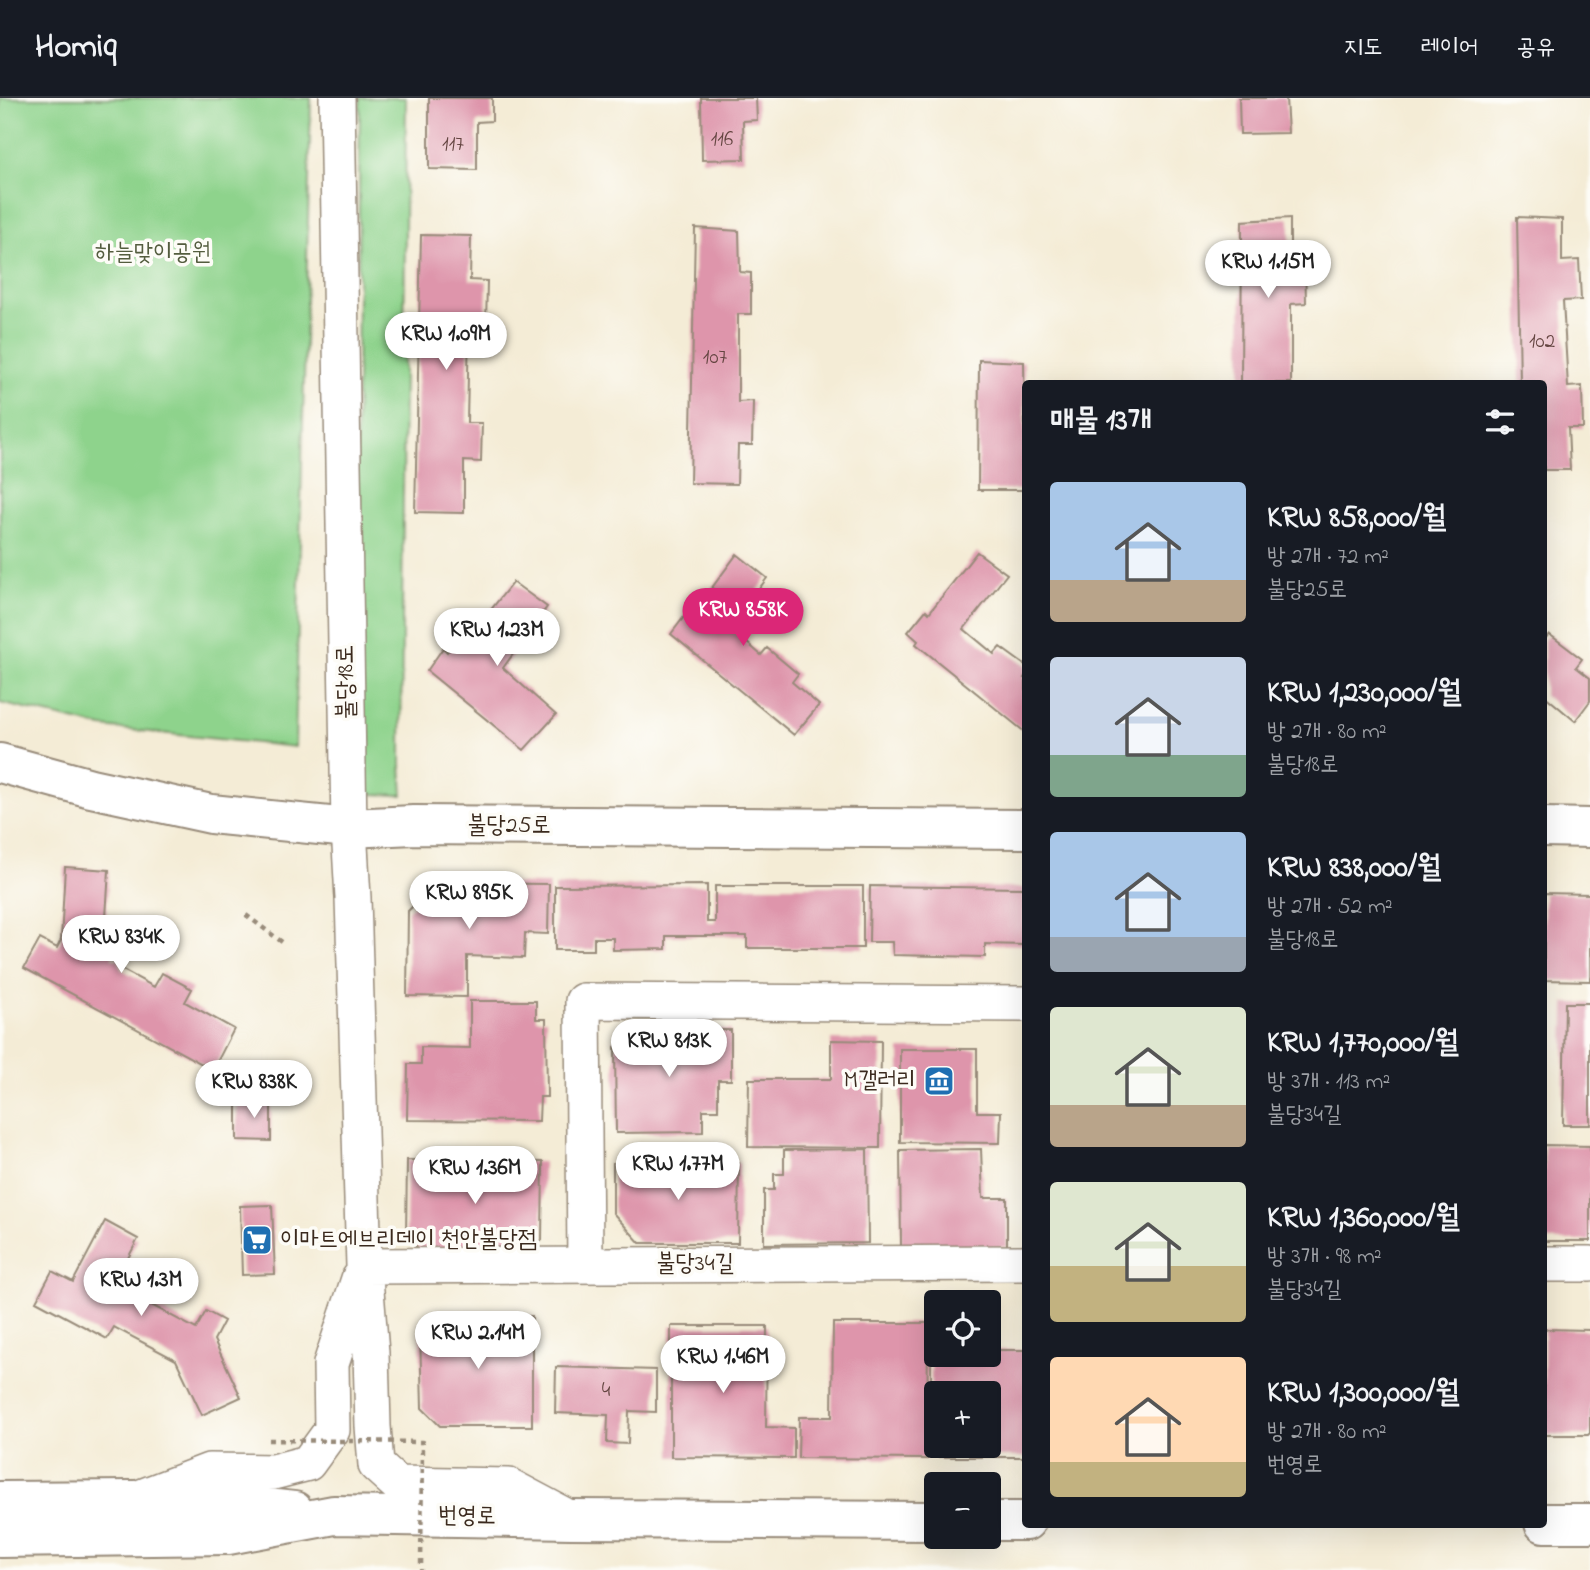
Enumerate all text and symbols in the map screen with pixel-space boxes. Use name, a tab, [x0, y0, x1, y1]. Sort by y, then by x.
text: Homiq	[35, 24, 117, 72]
text: 지도	[1344, 31, 1382, 66]
text: 레이어	[1420, 31, 1478, 66]
text: 공유	[1516, 31, 1555, 66]
house number: 116	[711, 125, 733, 155]
house number: 117	[442, 130, 464, 160]
park label: 하늘맞이공원	[95, 236, 211, 271]
pin: KRW 1.15M	[1188, 240, 1348, 300]
text: KRW 1.15M	[1221, 246, 1315, 279]
pin: KRW 1.09M	[366, 313, 526, 372]
text: KRW 1.09M	[401, 318, 491, 351]
house number: 102	[1529, 327, 1555, 357]
house number: 107	[703, 343, 728, 373]
text: 매물 13개	[1050, 400, 1152, 444]
icon: filters	[1481, 403, 1519, 441]
text: KRW 858,000/월	[1267, 497, 1446, 541]
icon: home	[1106, 510, 1190, 594]
text: 방 2개 · 72 m²	[1267, 541, 1389, 574]
text: 불당25로	[1267, 574, 1347, 607]
pin: KRW 858K	[671, 588, 815, 648]
text: KRW 858K	[698, 594, 788, 627]
pin: KRW 1.23M	[417, 608, 577, 668]
text: KRW 1.23M	[450, 614, 544, 647]
street label: 불당18로	[329, 644, 365, 720]
text: KRW 1,230,000/월	[1267, 672, 1461, 716]
icon: home	[1106, 685, 1190, 769]
text: 방 2개 · 80 m²	[1267, 716, 1387, 749]
text: 불당18로	[1267, 749, 1338, 782]
street label: 불당25로	[467, 809, 551, 844]
text: KRW 838,000/월	[1267, 847, 1441, 891]
icon: home	[1106, 860, 1190, 944]
pin: KRW 895K	[397, 872, 541, 931]
text: KRW 895K	[425, 877, 513, 910]
text: 방 2개 · 52 m²	[1267, 891, 1393, 924]
pin: KRW 834K	[49, 916, 193, 975]
text: KRW 834K	[78, 921, 164, 954]
text: 불당18로	[1267, 924, 1338, 957]
pin: KRW 813K	[597, 1020, 741, 1079]
text: KRW 1,770,000/월	[1267, 1022, 1459, 1066]
text: KRW 813K	[627, 1025, 711, 1058]
icon: home	[1106, 1035, 1190, 1119]
pin: KRW 838K	[182, 1060, 326, 1120]
place label: M갤러리	[843, 1064, 916, 1099]
museum icon: M갤러리	[922, 1064, 956, 1098]
text: KRW 838K	[211, 1066, 297, 1099]
text: 방 3개 · 113 m²	[1267, 1066, 1390, 1099]
text: 불당34길	[1267, 1099, 1342, 1132]
pin: KRW 1.77M	[598, 1142, 758, 1202]
pin: KRW 1.36M	[395, 1146, 555, 1206]
text: KRW 1.77M	[632, 1148, 724, 1181]
text: KRW 1.36M	[428, 1152, 522, 1185]
text: KRW 1,360,000/월	[1267, 1197, 1460, 1241]
icon: home	[1106, 1210, 1190, 1294]
supermarket icon: 이마트에브리데이 천안불당점	[240, 1223, 274, 1257]
place label: 이마트에브리데이 천안불당점	[280, 1223, 537, 1258]
text: 방 3개 · 98 m²	[1267, 1241, 1382, 1274]
street label: 불당34길	[656, 1247, 734, 1282]
pin: KRW 1.3M	[69, 1258, 213, 1318]
text: KRW 1.3M	[100, 1264, 182, 1297]
text: 불당34길	[1267, 1274, 1342, 1307]
map controls	[924, 1290, 1001, 1549]
button: locate	[924, 1290, 1001, 1367]
pin: KRW 2.14M	[398, 1312, 558, 1371]
text: KRW 2.14M	[431, 1317, 525, 1350]
pin: KRW 1.46M	[643, 1336, 803, 1395]
text: KRW 1.46M	[676, 1341, 770, 1374]
text: KRW 1,300,000/월	[1267, 1372, 1459, 1416]
house number: 4	[602, 1376, 611, 1406]
button: +	[924, 1381, 1001, 1458]
icon: home	[1106, 1385, 1190, 1469]
text: 방 2개 · 80 m²	[1267, 1416, 1387, 1449]
text: 번영로	[1267, 1449, 1323, 1482]
button: −	[924, 1472, 1001, 1549]
street label: 번영로	[438, 1499, 496, 1535]

